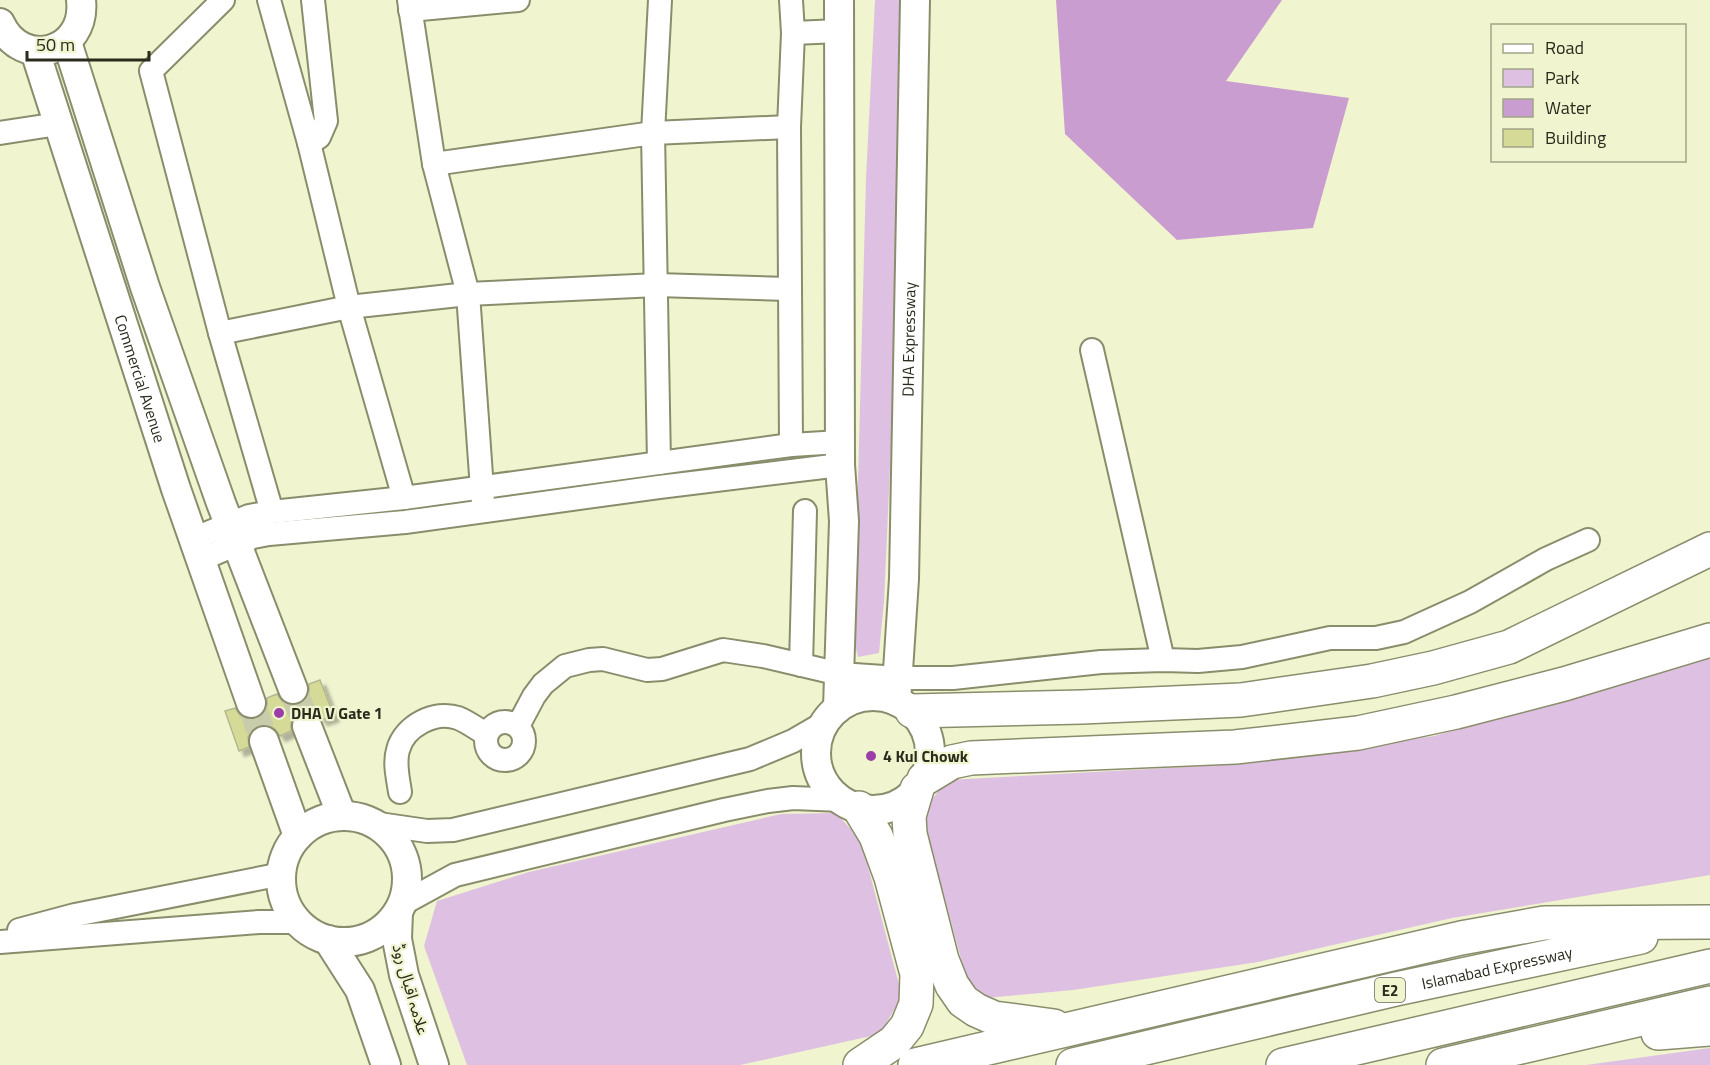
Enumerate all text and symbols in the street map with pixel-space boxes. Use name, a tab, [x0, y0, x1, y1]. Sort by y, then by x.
scale bar	[27, 24, 148, 62]
legend	[1491, 24, 1686, 162]
text: 50 m	[36, 31, 75, 58]
text: Road	[1545, 34, 1584, 61]
text: Park	[1545, 64, 1580, 91]
text: Water	[1545, 94, 1591, 121]
text: Building	[1545, 124, 1606, 151]
street label: DHA Expressway	[895, 281, 922, 397]
street label: Commercial Avenue	[109, 311, 172, 445]
place label: DHA V Gate 1	[291, 701, 383, 725]
marker: DHA V Gate 1	[272, 706, 286, 720]
place label: 4 Kul Chowk	[883, 744, 969, 768]
marker: 4 Kul Chowk	[864, 749, 878, 763]
street label: Islamabad Expressway	[1419, 940, 1575, 995]
street label: علامہ اقبال روڈ	[387, 941, 435, 1037]
road number: E2	[1375, 978, 1405, 1002]

